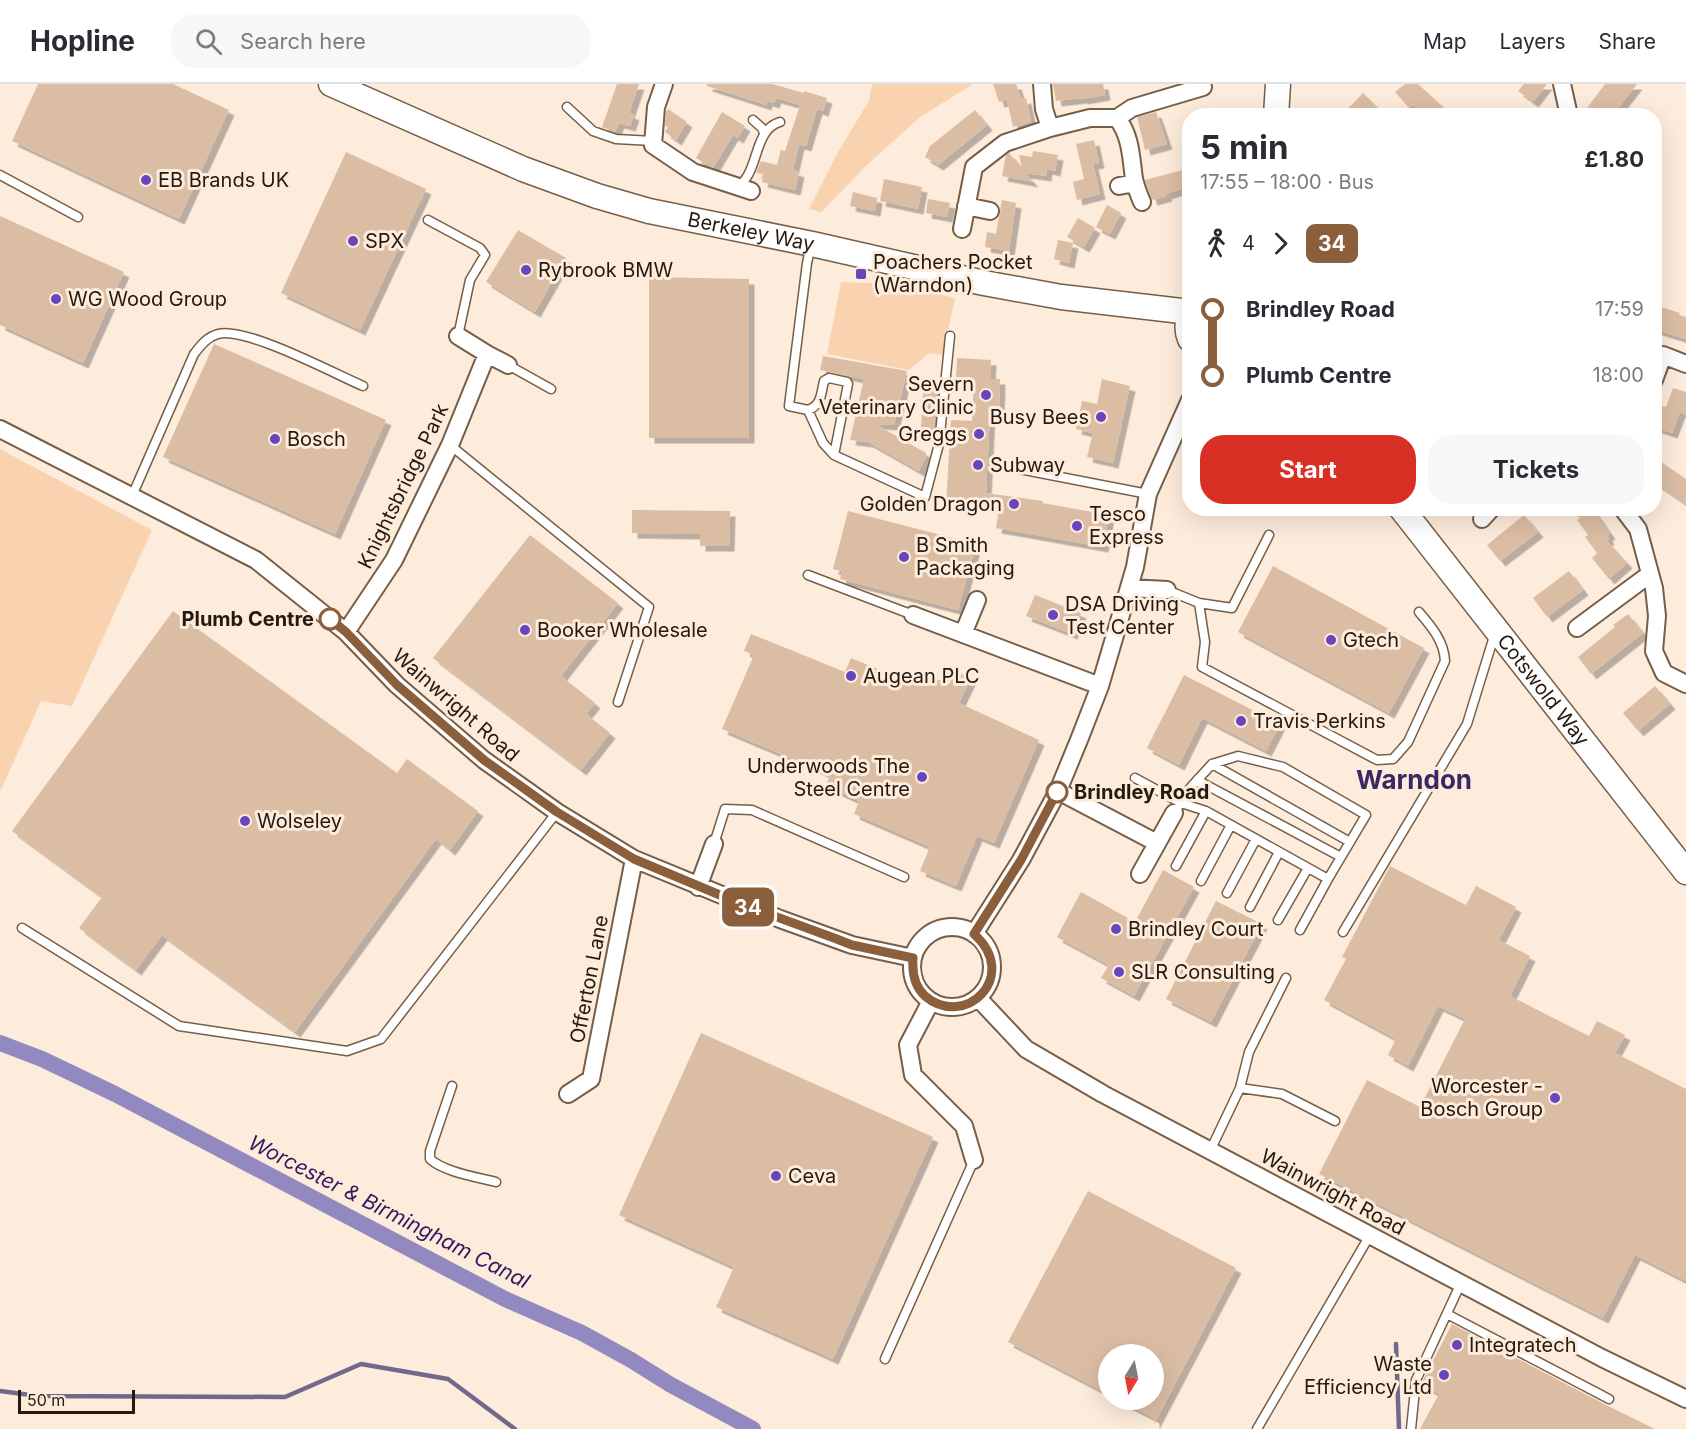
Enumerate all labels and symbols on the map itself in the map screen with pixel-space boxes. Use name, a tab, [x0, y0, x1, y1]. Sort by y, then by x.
place label: EB Brands UK	[158, 168, 289, 192]
marker: EB Brands UK	[139, 173, 153, 187]
street label: Berkeley Way	[686, 207, 817, 256]
place label: SPX	[365, 229, 405, 253]
marker: SPX	[346, 234, 360, 248]
place label: Poachers Pocket (Warndon)	[873, 250, 1033, 297]
place label: Rybrook BMW	[538, 258, 673, 282]
marker: Rybrook BMW	[519, 263, 533, 277]
marker: Poachers Pocket (Warndon)	[854, 267, 868, 281]
place label: WG Wood Group	[68, 287, 227, 311]
marker: WG Wood Group	[49, 292, 63, 306]
place label: Severn Veterinary Clinic	[819, 372, 974, 419]
marker: Severn Veterinary Clinic	[979, 388, 993, 402]
street label: Knightsbridge Park	[353, 400, 453, 572]
place label: Busy Bees	[990, 405, 1089, 429]
marker: Busy Bees	[1094, 410, 1108, 424]
place label: Greggs	[898, 422, 967, 446]
place label: Bosch	[287, 427, 346, 451]
marker: Greggs	[972, 427, 986, 441]
marker: Bosch	[268, 432, 282, 446]
place label: Subway	[990, 453, 1065, 477]
marker: Subway	[971, 458, 985, 472]
place label: Golden Dragon	[860, 492, 1002, 516]
marker: Golden Dragon	[1007, 497, 1021, 511]
place label: Tesco Express	[1089, 502, 1164, 549]
marker: Tesco Express	[1070, 519, 1084, 533]
place label: B Smith Packaging	[916, 533, 1015, 580]
marker: B Smith Packaging	[897, 550, 911, 564]
place label: DSA Driving Test Center	[1065, 592, 1179, 639]
place label: Plumb Centre	[182, 607, 314, 631]
marker: Plumb Centre	[319, 608, 341, 630]
marker: DSA Driving Test Center	[1046, 608, 1060, 622]
place label: Booker Wholesale	[537, 618, 708, 642]
marker: Booker Wholesale	[518, 623, 532, 637]
place label: Gtech	[1343, 628, 1399, 652]
street label: Cotswold Way	[1492, 629, 1595, 750]
marker: Gtech	[1324, 633, 1338, 647]
street label: Wainwright Road	[388, 643, 524, 767]
place label: Augean PLC	[863, 664, 980, 688]
marker: Augean PLC	[844, 669, 858, 683]
place label: Travis Perkins	[1253, 709, 1386, 733]
marker: Travis Perkins	[1234, 714, 1248, 728]
place label: Underwoods The Steel Centre	[747, 754, 910, 801]
district label: Warndon	[1356, 764, 1472, 795]
marker: Underwoods The Steel Centre	[915, 770, 929, 784]
place label: Brindley Road	[1074, 780, 1209, 804]
marker: Brindley Road	[1046, 781, 1068, 803]
place label: Wolseley	[257, 809, 342, 833]
marker: Wolseley	[238, 814, 252, 828]
line badge: 34	[721, 888, 775, 926]
street label: Offerton Lane	[565, 913, 613, 1045]
place label: Brindley Court	[1128, 917, 1264, 941]
marker: Brindley Court	[1109, 922, 1123, 936]
place label: SLR Consulting	[1131, 960, 1275, 984]
marker: SLR Consulting	[1112, 965, 1126, 979]
place label: Worcester - Bosch Group	[1420, 1074, 1543, 1121]
marker: Worcester - Bosch Group	[1548, 1091, 1562, 1105]
water label: Worcester & Birmingham Canal	[245, 1130, 535, 1294]
street label: Wainwright Road	[1257, 1144, 1409, 1240]
place label: Ceva	[788, 1164, 836, 1188]
marker: Ceva	[769, 1169, 783, 1183]
place label: Integratech	[1469, 1333, 1576, 1357]
marker: Integratech	[1450, 1338, 1464, 1352]
north arrow	[1098, 1344, 1164, 1410]
place label: Waste Efficiency Ltd	[1304, 1352, 1432, 1399]
marker: Waste Efficiency Ltd	[1437, 1368, 1451, 1382]
scale bar	[18, 1387, 135, 1414]

